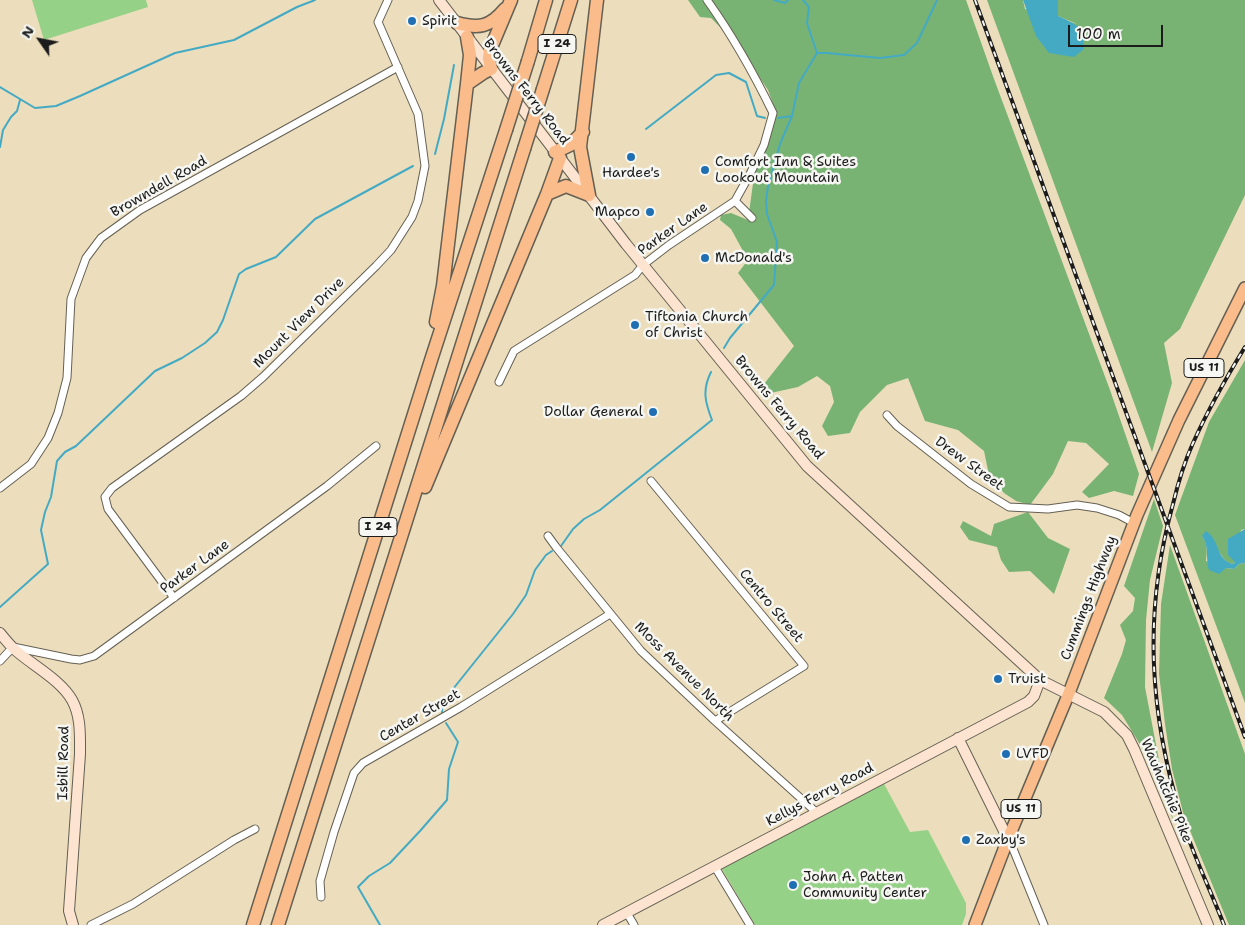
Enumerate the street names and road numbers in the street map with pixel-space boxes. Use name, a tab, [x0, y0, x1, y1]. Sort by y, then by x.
road number: I 24	[538, 34, 576, 54]
street label: Browns Ferry Road	[479, 36, 573, 148]
street label: Browndell Road	[108, 153, 210, 221]
street label: Parker Lane	[635, 199, 711, 259]
street label: Mount View Drive	[250, 274, 348, 372]
street label: Browns Ferry Road	[731, 353, 827, 463]
road number: US 11	[1184, 358, 1224, 378]
street label: Drew Street	[931, 433, 1007, 495]
road number: I 24	[359, 518, 397, 536]
street label: Cummings Highway	[1058, 533, 1120, 663]
street label: Parker Lane	[157, 536, 233, 598]
street label: Centro Street	[735, 566, 807, 646]
street label: Moss Avenue North	[631, 619, 737, 725]
street label: Center Street	[377, 686, 463, 746]
street label: Isbill Road	[55, 726, 73, 800]
street label: Wauhatchie Pike	[1137, 737, 1195, 845]
street label: Kellys Ferry Road	[763, 760, 877, 830]
road number: US 11	[1001, 800, 1041, 819]

